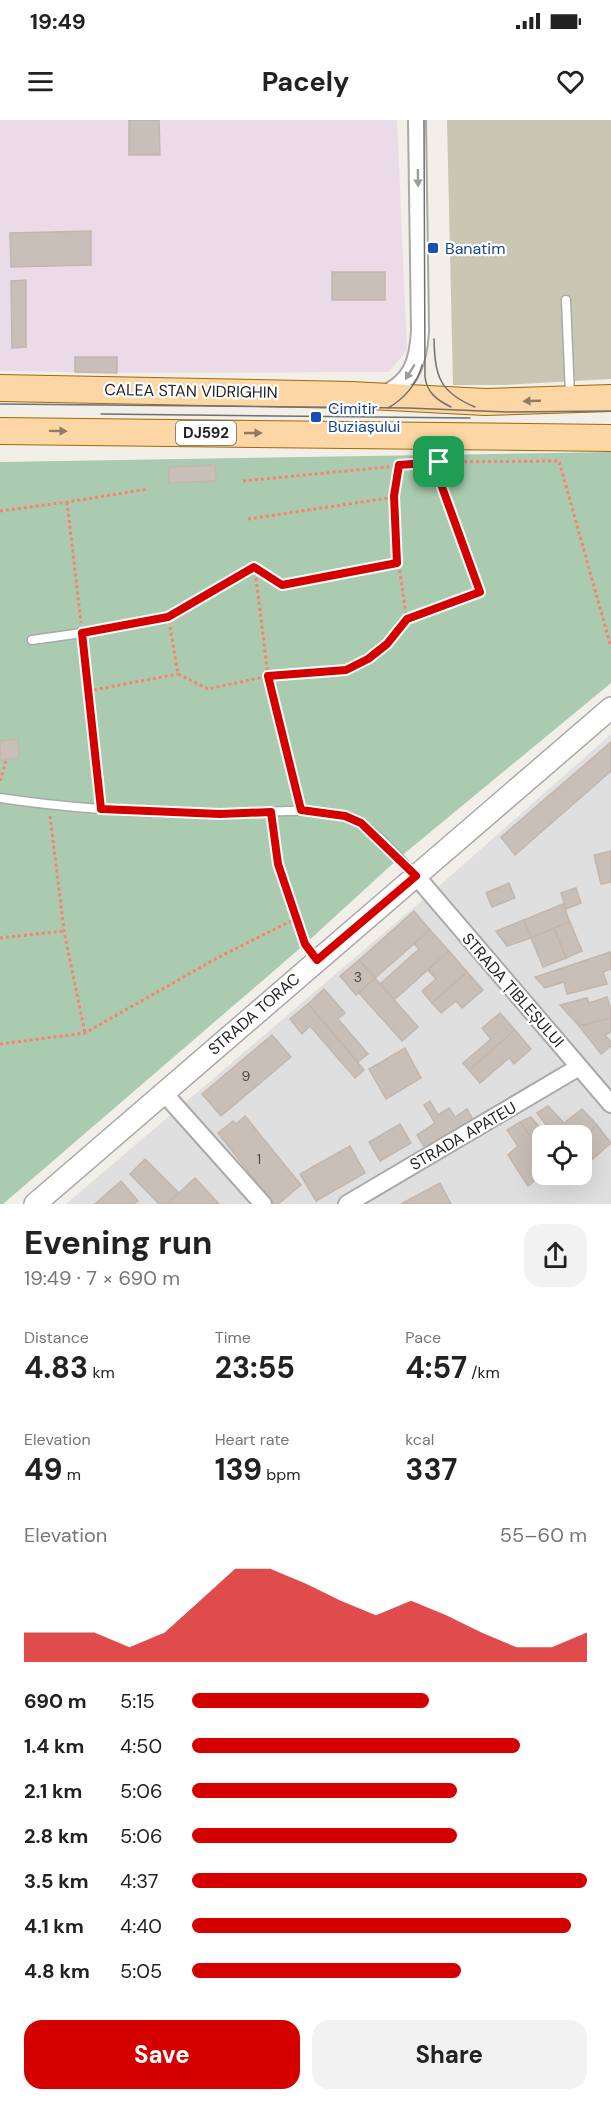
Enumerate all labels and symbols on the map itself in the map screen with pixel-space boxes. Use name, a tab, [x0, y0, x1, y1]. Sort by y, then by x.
one-way arrow	[413, 169, 423, 188]
place label: Banatim	[445, 238, 505, 259]
marker: Banatim	[426, 241, 440, 255]
one-way arrow	[405, 363, 416, 380]
street label: CALEA STAN VIDRIGHIN	[104, 379, 278, 403]
one-way arrow	[522, 396, 541, 405]
place label: Cimitir Buziașului	[328, 398, 400, 437]
marker: Cimitir Buziașului	[309, 410, 323, 424]
road number: DJ592	[176, 421, 236, 445]
one-way arrow	[49, 426, 68, 436]
one-way arrow	[244, 428, 263, 438]
pin	[413, 436, 464, 487]
street label: STRADA ȚIBLEȘULUI	[458, 928, 568, 1052]
street label: STRADA TORAC	[204, 968, 304, 1060]
house number: 3	[354, 968, 362, 986]
house number: 9	[242, 1067, 251, 1085]
street label: STRADA APATEU	[406, 1097, 520, 1175]
house number: 1	[257, 1150, 261, 1168]

